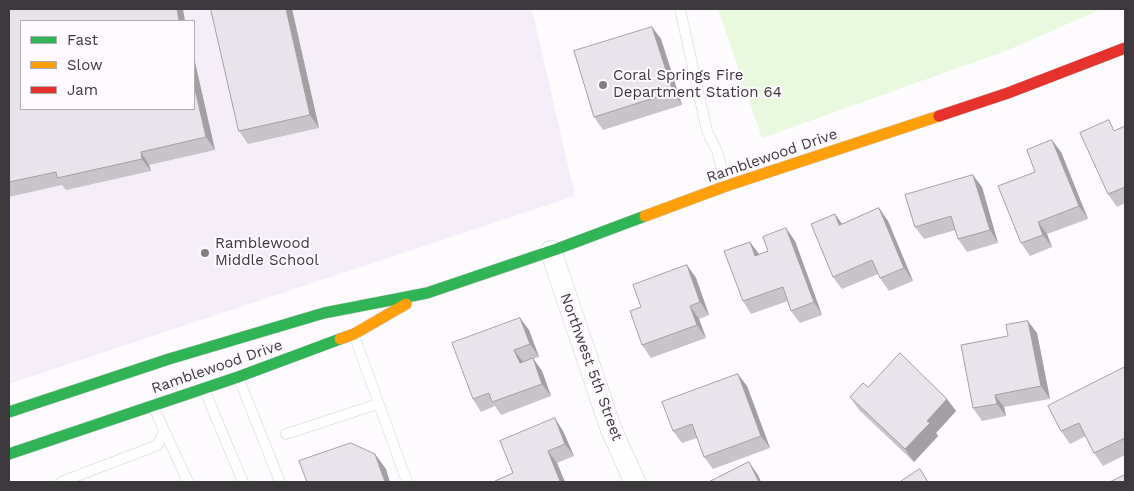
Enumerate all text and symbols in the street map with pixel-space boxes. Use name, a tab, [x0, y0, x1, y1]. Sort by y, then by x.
legend	[20, 20, 195, 110]
text: Fast	[67, 31, 98, 49]
text: Slow	[67, 56, 103, 74]
place label: Coral Springs Fire Department Station 64	[613, 67, 782, 102]
marker: Coral Springs Fire Department Station 64	[597, 79, 609, 91]
text: Jam	[67, 81, 98, 99]
street label: Ramblewood Drive	[704, 125, 840, 187]
place label: Ramblewood Middle School	[215, 235, 319, 270]
marker: Ramblewood Middle School	[199, 247, 211, 259]
street label: Northwest 5th Street	[556, 291, 626, 443]
street label: Ramblewood Drive	[149, 336, 285, 398]

